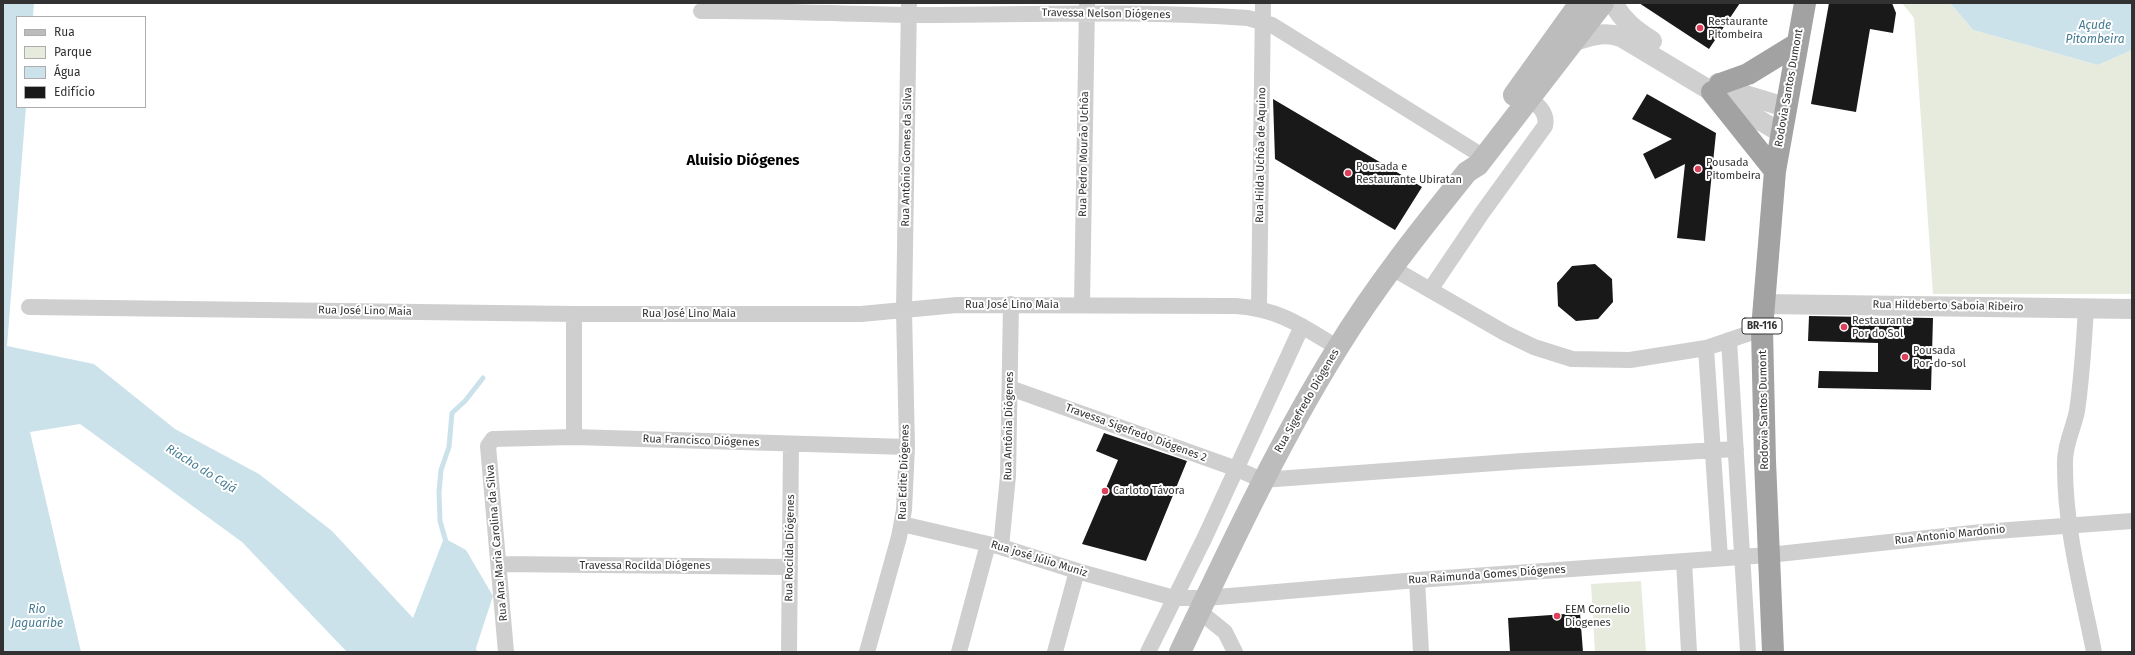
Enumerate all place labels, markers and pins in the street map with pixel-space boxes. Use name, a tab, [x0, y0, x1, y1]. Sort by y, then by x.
place label: Restaurante Pitombeira	[1708, 15, 1768, 41]
marker: Restaurante Pitombeira	[1695, 23, 1705, 33]
place label: Pousada Pitombeira	[1706, 156, 1761, 182]
place label: Pousada e Restaurante Ubiratan	[1356, 160, 1462, 186]
marker: Pousada Pitombeira	[1693, 164, 1703, 174]
marker: Pousada e Restaurante Ubiratan	[1343, 168, 1353, 178]
place label: Restaurante Por do Sol	[1852, 314, 1912, 340]
marker: Restaurante Por do Sol	[1839, 322, 1849, 332]
place label: Pousada Por-do-sol	[1913, 344, 1966, 370]
marker: Pousada Por-do-sol	[1900, 352, 1910, 362]
place label: Carloto Távora	[1113, 484, 1185, 498]
marker: Carloto Távora	[1100, 486, 1110, 496]
place label: EEM Cornelio Diogenes	[1565, 603, 1630, 629]
marker: EEM Cornelio Diogenes	[1552, 611, 1562, 621]

